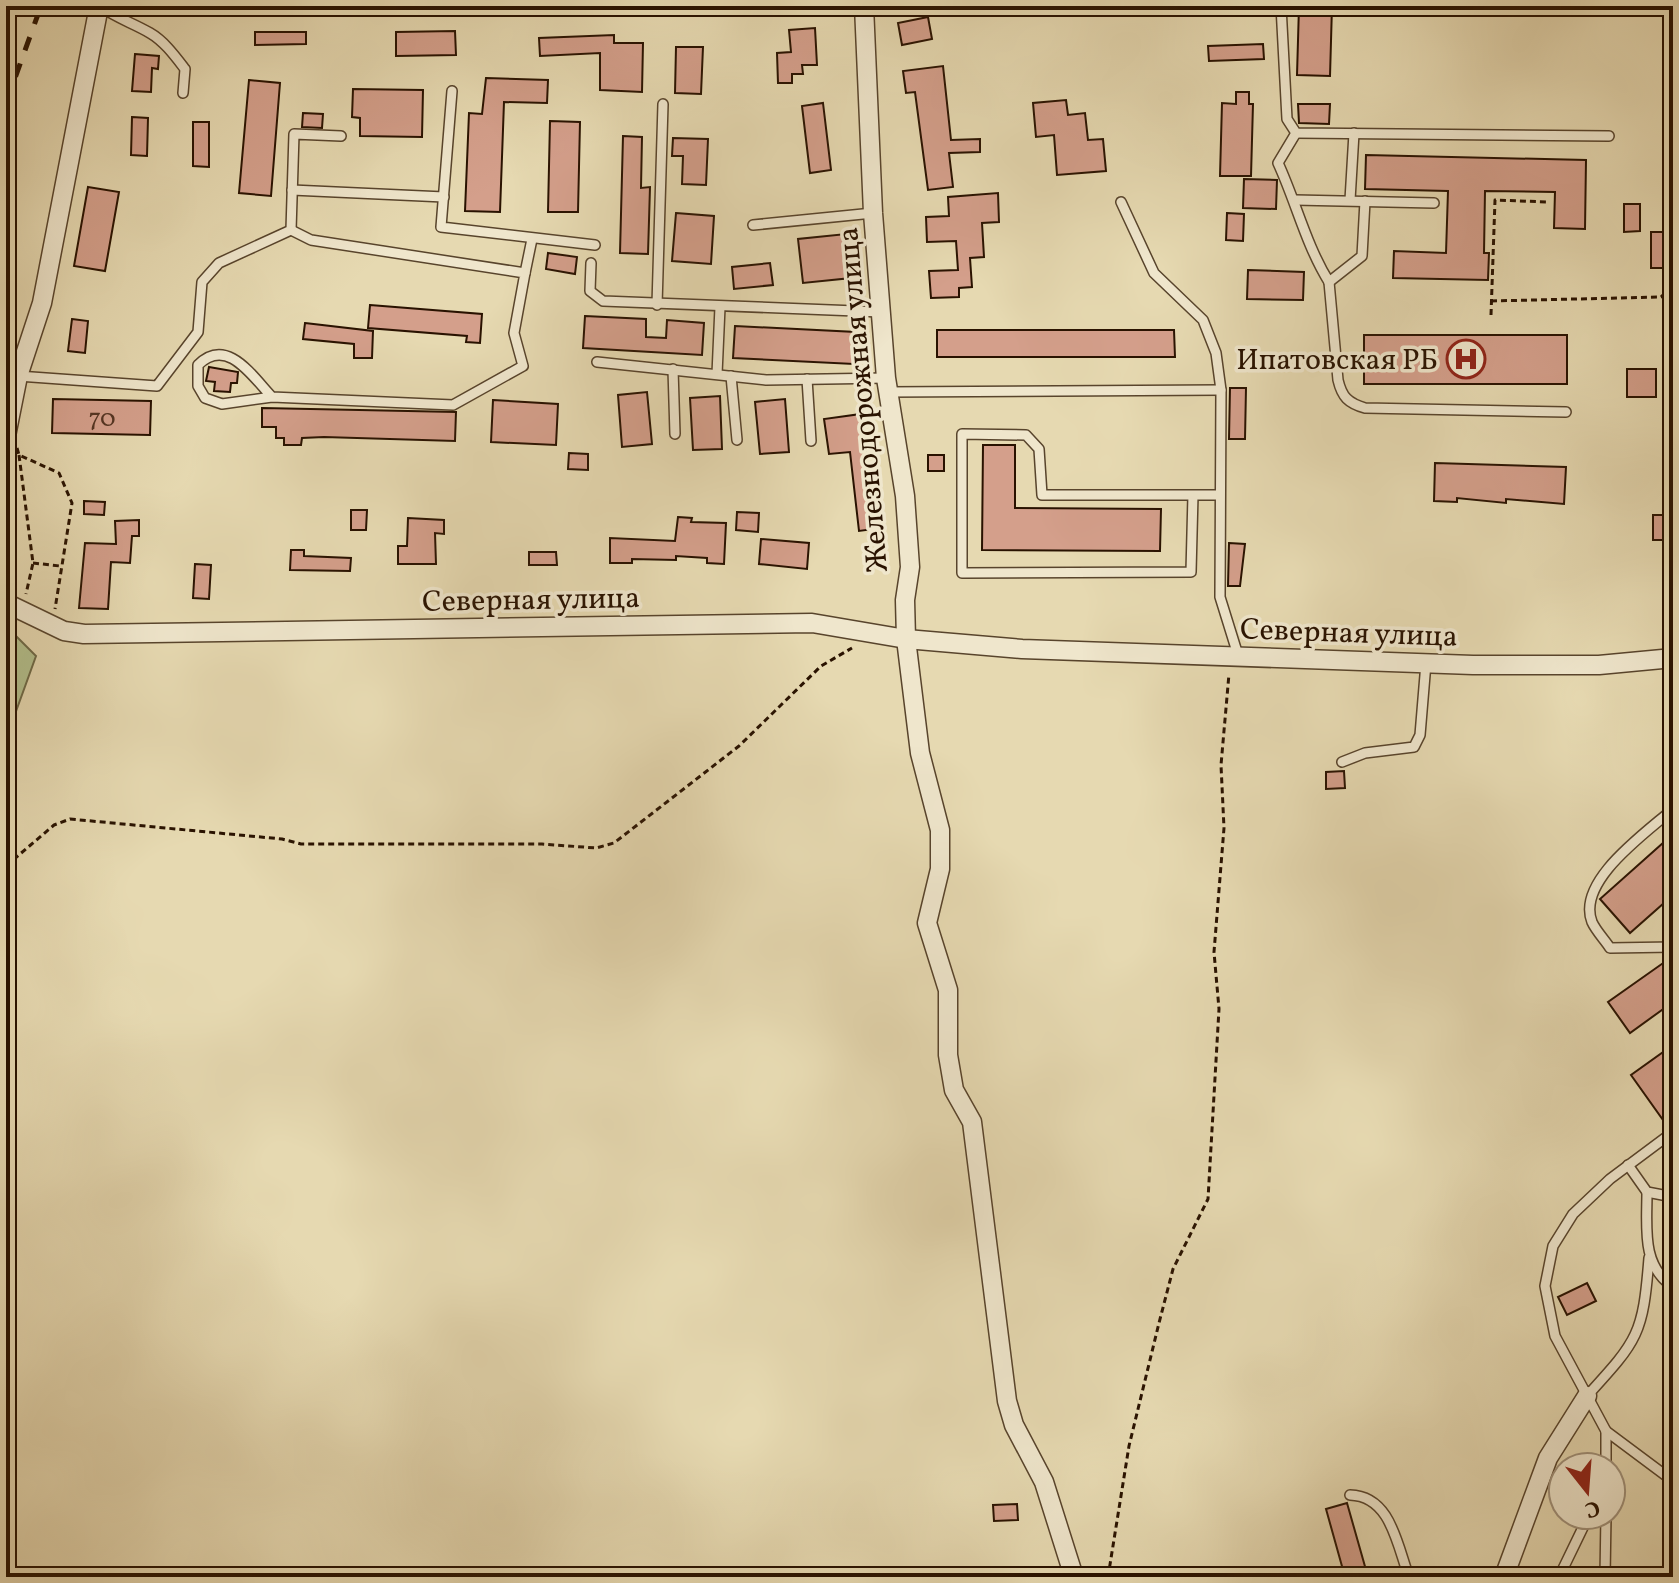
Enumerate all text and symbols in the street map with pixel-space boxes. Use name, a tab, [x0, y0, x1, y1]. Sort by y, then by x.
street label: Железнодорожная улица	[828, 225, 900, 574]
hospital icon: Ипатовская РБ	[1445, 338, 1487, 380]
place label: Ипатовская РБ	[1236, 340, 1438, 382]
house number: 70	[88, 401, 116, 437]
street label: Северная улица	[422, 578, 640, 624]
street label: Северная улица	[1239, 609, 1459, 659]
north arrow	[1547, 1451, 1627, 1531]
text: С	[1581, 1491, 1603, 1525]

